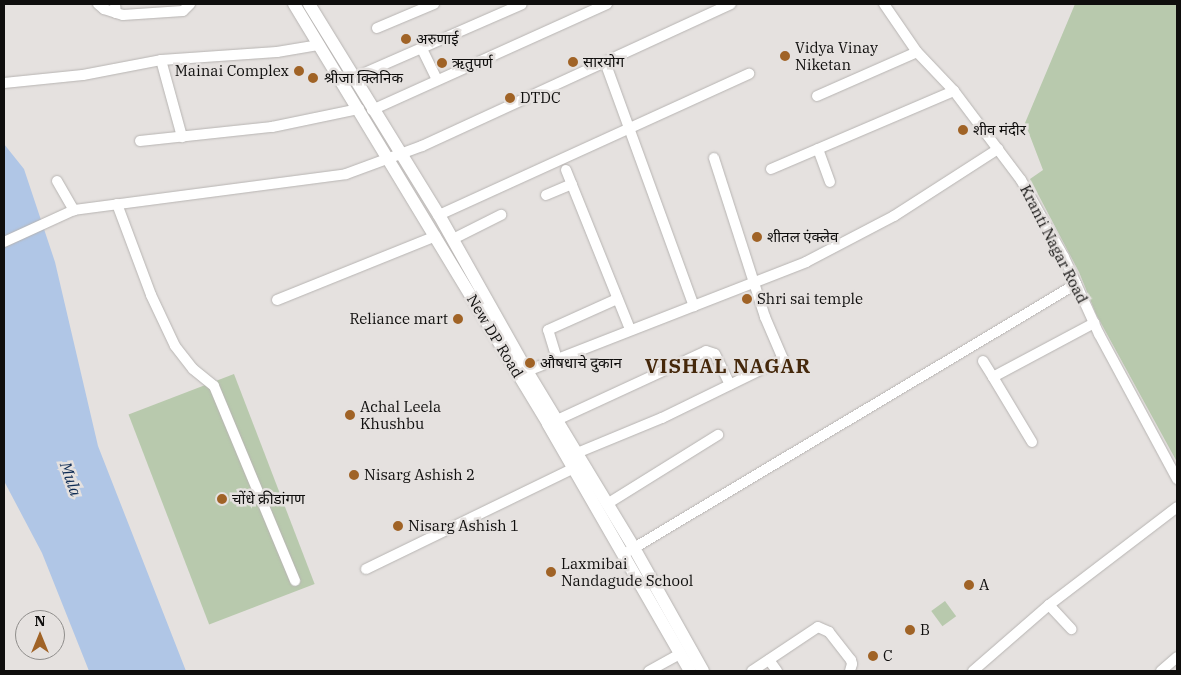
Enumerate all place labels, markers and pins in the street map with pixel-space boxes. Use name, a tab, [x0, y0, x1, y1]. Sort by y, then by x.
place label: अरुणाई	[416, 30, 459, 48]
marker: अरुणाई	[400, 33, 412, 45]
place label: Vidya Vinay Niketan	[795, 38, 878, 73]
marker: Vidya Vinay Niketan	[779, 50, 791, 62]
place label: सारयोग	[583, 53, 624, 71]
place label: ऋतुपर्ण	[452, 54, 493, 72]
marker: सारयोग	[567, 56, 579, 68]
marker: ऋतुपर्ण	[436, 57, 448, 69]
place label: Mainai Complex	[175, 62, 289, 80]
marker: Mainai Complex	[293, 65, 305, 77]
place label: श्रीजा क्लिनिक	[324, 69, 403, 87]
marker: श्रीजा क्लिनिक	[306, 71, 320, 85]
place label: DTDC	[520, 89, 561, 107]
marker: DTDC	[504, 92, 516, 104]
place label: शीव मंदीर	[973, 121, 1026, 139]
marker: शीव मंदीर	[957, 124, 969, 136]
place label: शीतल एंक्लेव	[767, 228, 838, 246]
marker: शीतल एंक्लेव	[751, 231, 763, 243]
place label: Shri sai temple	[757, 290, 863, 308]
marker: Shri sai temple	[741, 293, 753, 305]
place label: Reliance mart	[349, 310, 448, 328]
marker: Reliance mart	[452, 313, 464, 325]
place label: औषधाचे दुकान	[540, 354, 622, 372]
marker: औषधाचे दुकान	[524, 357, 536, 369]
place label: Achal Leela Khushbu	[360, 397, 441, 432]
marker: Achal Leela Khushbu	[344, 409, 356, 421]
place label: Nisarg Ashish 2	[364, 466, 475, 484]
marker: Nisarg Ashish 2	[348, 469, 360, 481]
place label: चोंधे क्रीडांगण	[232, 490, 305, 508]
marker: चोंधे क्रीडांगण	[216, 493, 228, 505]
place label: Nisarg Ashish 1	[408, 517, 519, 535]
marker: Nisarg Ashish 1	[392, 520, 404, 532]
place label: Laxmibai Nandagude School	[561, 554, 693, 589]
marker: Laxmibai Nandagude School	[545, 566, 557, 578]
place label: A	[979, 576, 989, 594]
marker: A	[963, 579, 975, 591]
place label: B	[920, 621, 930, 639]
marker: B	[904, 624, 916, 636]
place label: C	[883, 647, 893, 665]
marker: C	[867, 650, 879, 662]

